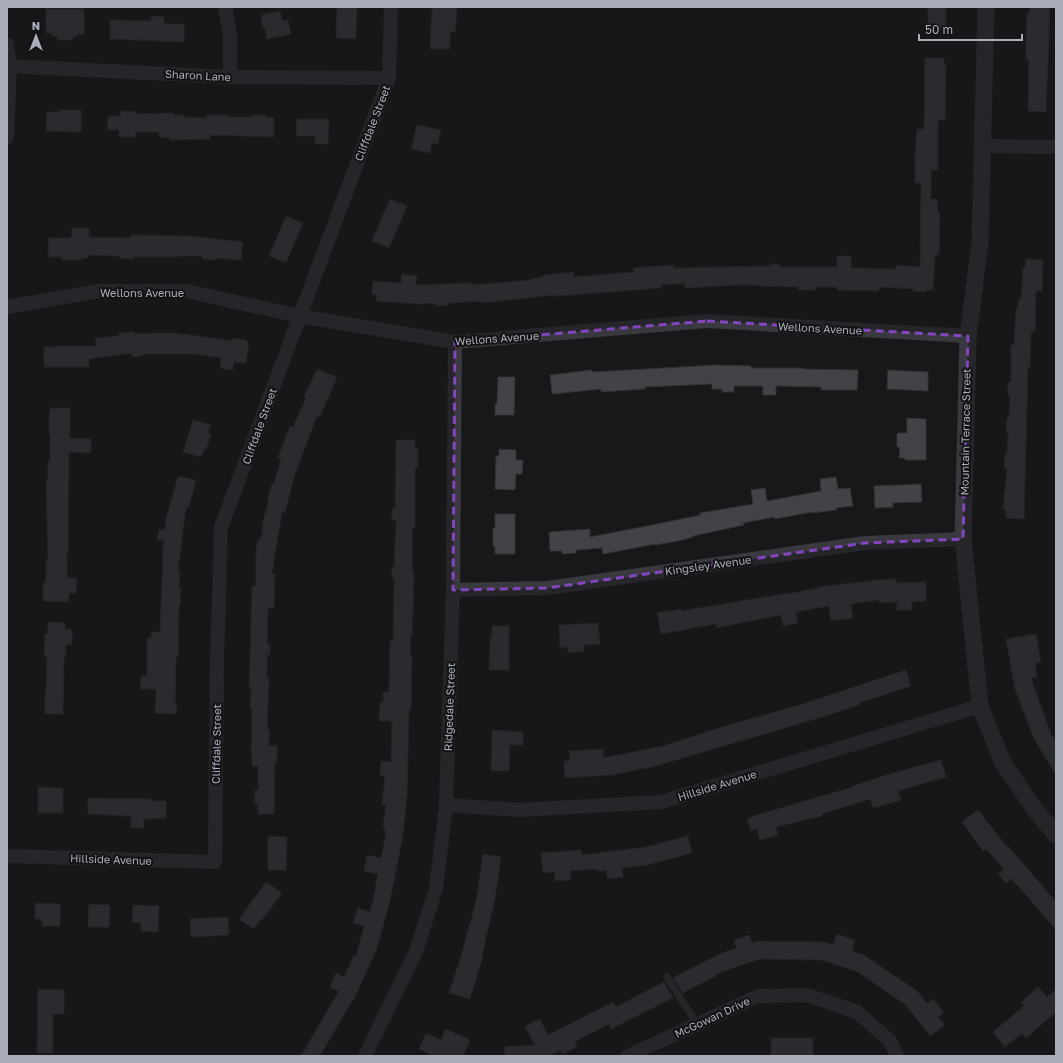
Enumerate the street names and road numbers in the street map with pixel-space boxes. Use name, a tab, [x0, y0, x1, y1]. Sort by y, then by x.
street label: Sharon Lane	[165, 67, 231, 83]
street label: Cliffdale Street	[352, 83, 392, 163]
street label: Wellons Avenue	[100, 286, 184, 299]
street label: Wellons Avenue	[778, 319, 862, 337]
street label: Wellons Avenue	[455, 329, 539, 347]
street label: Mountain Terrace Street	[957, 368, 973, 496]
street label: Cliffdale Street	[239, 386, 279, 466]
street label: Kingsley Avenue	[664, 552, 752, 578]
street label: Ridgedale Street	[441, 663, 457, 751]
street label: Cliffdale Street	[209, 704, 223, 784]
street label: Hillside Avenue	[676, 767, 758, 803]
street label: Hillside Avenue	[70, 851, 152, 867]
street label: McGowan Drive	[672, 994, 752, 1040]

